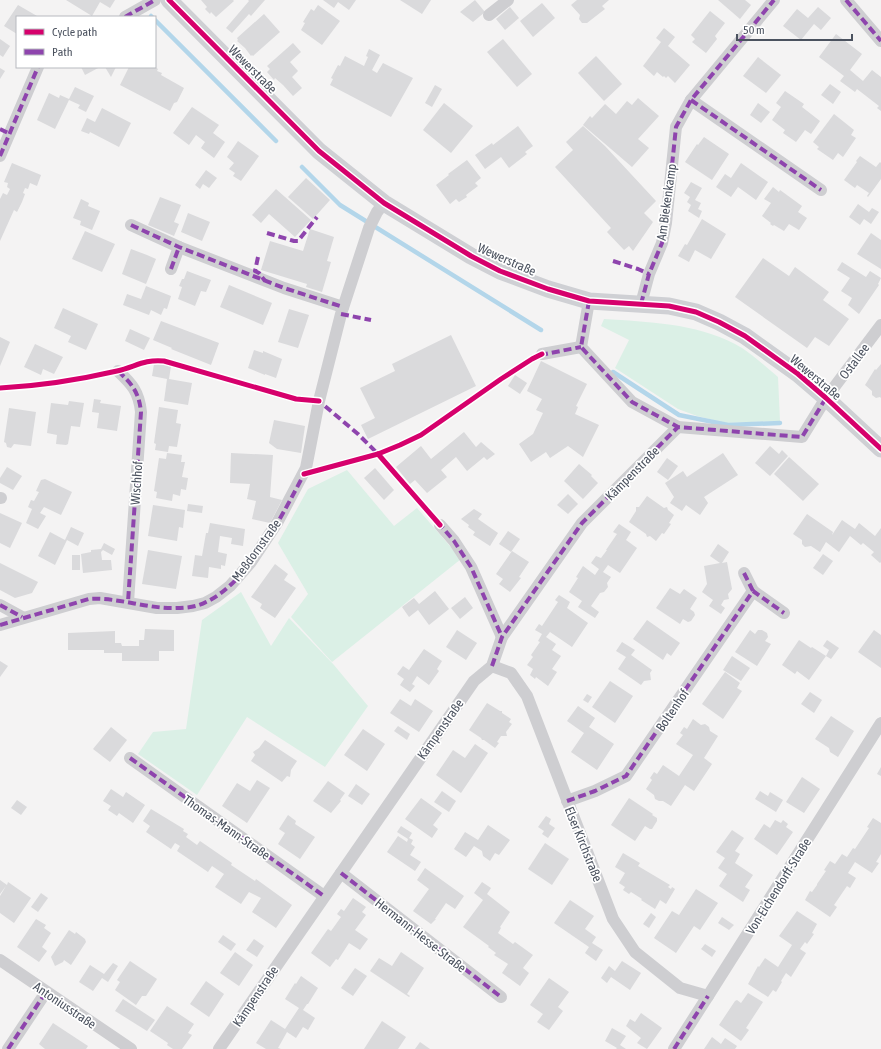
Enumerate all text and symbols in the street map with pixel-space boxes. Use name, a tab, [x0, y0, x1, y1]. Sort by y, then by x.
legend	[16, 16, 156, 68]
scale bar	[737, 16, 852, 42]
text: 50 m	[743, 23, 765, 37]
text: Cycle path	[52, 25, 97, 39]
street label: Wewerstraße	[225, 42, 280, 97]
text: Path	[52, 45, 73, 59]
street label: Am Biekenkamp	[654, 163, 679, 242]
street label: Wewerstraße	[475, 240, 538, 279]
street label: Ostallee	[836, 341, 873, 382]
street label: Wewerstraße	[787, 352, 844, 403]
street label: Kämpenstraße	[602, 443, 662, 503]
street label: Wischhof	[127, 460, 146, 506]
street label: Meßdornstraße	[229, 516, 284, 584]
street label: Boltenhof	[653, 686, 692, 734]
street label: Kämpenstraße	[414, 696, 467, 762]
street label: Thomas-Mann-Straße	[180, 792, 273, 863]
street label: Elser Kirchstraße	[562, 805, 605, 884]
street label: Von-Eichendorff-Straße	[743, 835, 814, 937]
street label: Hermann-Hesse-Straße	[372, 895, 469, 976]
street label: Kämpenstraße	[230, 963, 281, 1029]
street label: Antoniusstraße	[30, 979, 99, 1032]

